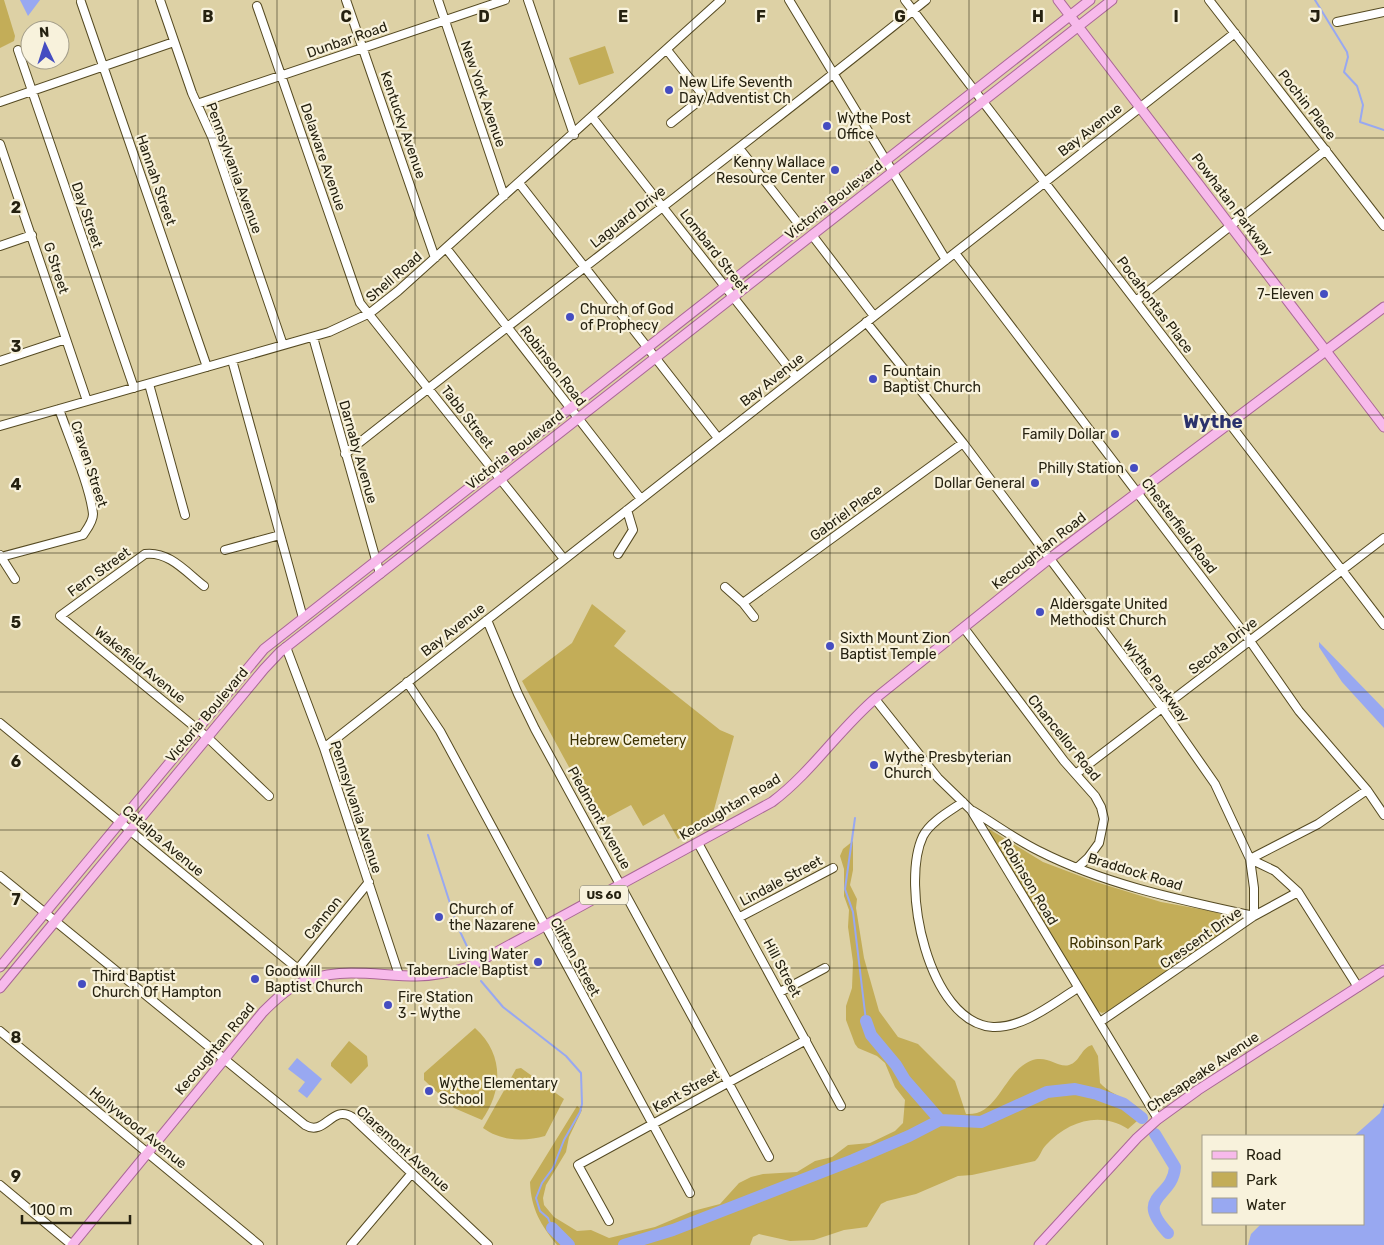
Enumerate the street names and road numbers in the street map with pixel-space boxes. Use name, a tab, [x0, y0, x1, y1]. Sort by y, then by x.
street label: Dunbar Road	[304, 18, 390, 62]
street label: New York Avenue	[457, 38, 509, 150]
street label: Pochin Place	[1274, 67, 1340, 144]
street label: Kentucky Avenue	[377, 69, 429, 181]
street label: Pennsylvania Avenue	[202, 100, 266, 236]
street label: Bay Avenue	[1055, 100, 1125, 160]
street label: Delaware Avenue	[297, 101, 349, 213]
street label: Hannah Street	[133, 132, 180, 228]
street label: Powhatan Parkway	[1188, 150, 1276, 260]
street label: Victoria Boulevard	[782, 157, 886, 243]
street label: Day Street	[68, 180, 106, 251]
street label: Laguard Drive	[587, 182, 669, 252]
street label: Lombard Street	[676, 206, 752, 297]
street label: G Street	[40, 240, 73, 297]
street label: Shell Road	[363, 248, 425, 306]
street label: Pocahontas Place	[1113, 253, 1197, 357]
street label: Robinson Road	[516, 322, 590, 410]
street label: Bay Avenue	[737, 350, 807, 410]
street label: Tabb Street	[437, 382, 497, 452]
street label: Darnaby Avenue	[335, 399, 381, 506]
street label: Victoria Boulevard	[463, 407, 567, 493]
street label: Craven Street	[67, 419, 111, 510]
street label: Chesterfield Road	[1138, 475, 1220, 577]
street label: Gabriel Place	[807, 481, 885, 545]
street label: Kecoughtan Road	[988, 509, 1090, 593]
street label: Fern Street	[64, 543, 134, 601]
street label: Bay Avenue	[418, 600, 488, 660]
street label: Secota Drive	[1185, 614, 1261, 678]
street label: Wakefield Avenue	[91, 623, 189, 707]
street label: Wythe Parkway	[1119, 636, 1193, 726]
street label: Victoria Boulevard	[162, 664, 252, 766]
street label: Chancellor Road	[1024, 691, 1104, 785]
street label: Pennsylvania Avenue	[326, 738, 386, 876]
street label: Piedmont Avenue	[564, 764, 634, 873]
street label: Kecoughtan Road	[676, 770, 784, 844]
street label: Catalpa Avenue	[119, 802, 208, 880]
street label: Robinson Road	[997, 836, 1061, 928]
street label: Braddock Road	[1085, 849, 1185, 895]
street label: Lindale Street	[737, 852, 826, 910]
road number: US 60	[580, 886, 628, 904]
street label: Cannon	[300, 893, 346, 943]
street label: Crescent Drive	[1157, 903, 1245, 973]
street label: Clifton Street	[546, 915, 604, 1000]
street label: Hill Street	[759, 936, 805, 1001]
street label: Kecoughtan Road	[171, 999, 259, 1099]
street label: Chesapeake Avenue	[1144, 1028, 1262, 1116]
street label: Kent Street	[650, 1065, 723, 1116]
street label: Hollywood Avenue	[86, 1084, 190, 1172]
street label: Claremont Avenue	[353, 1103, 453, 1196]

